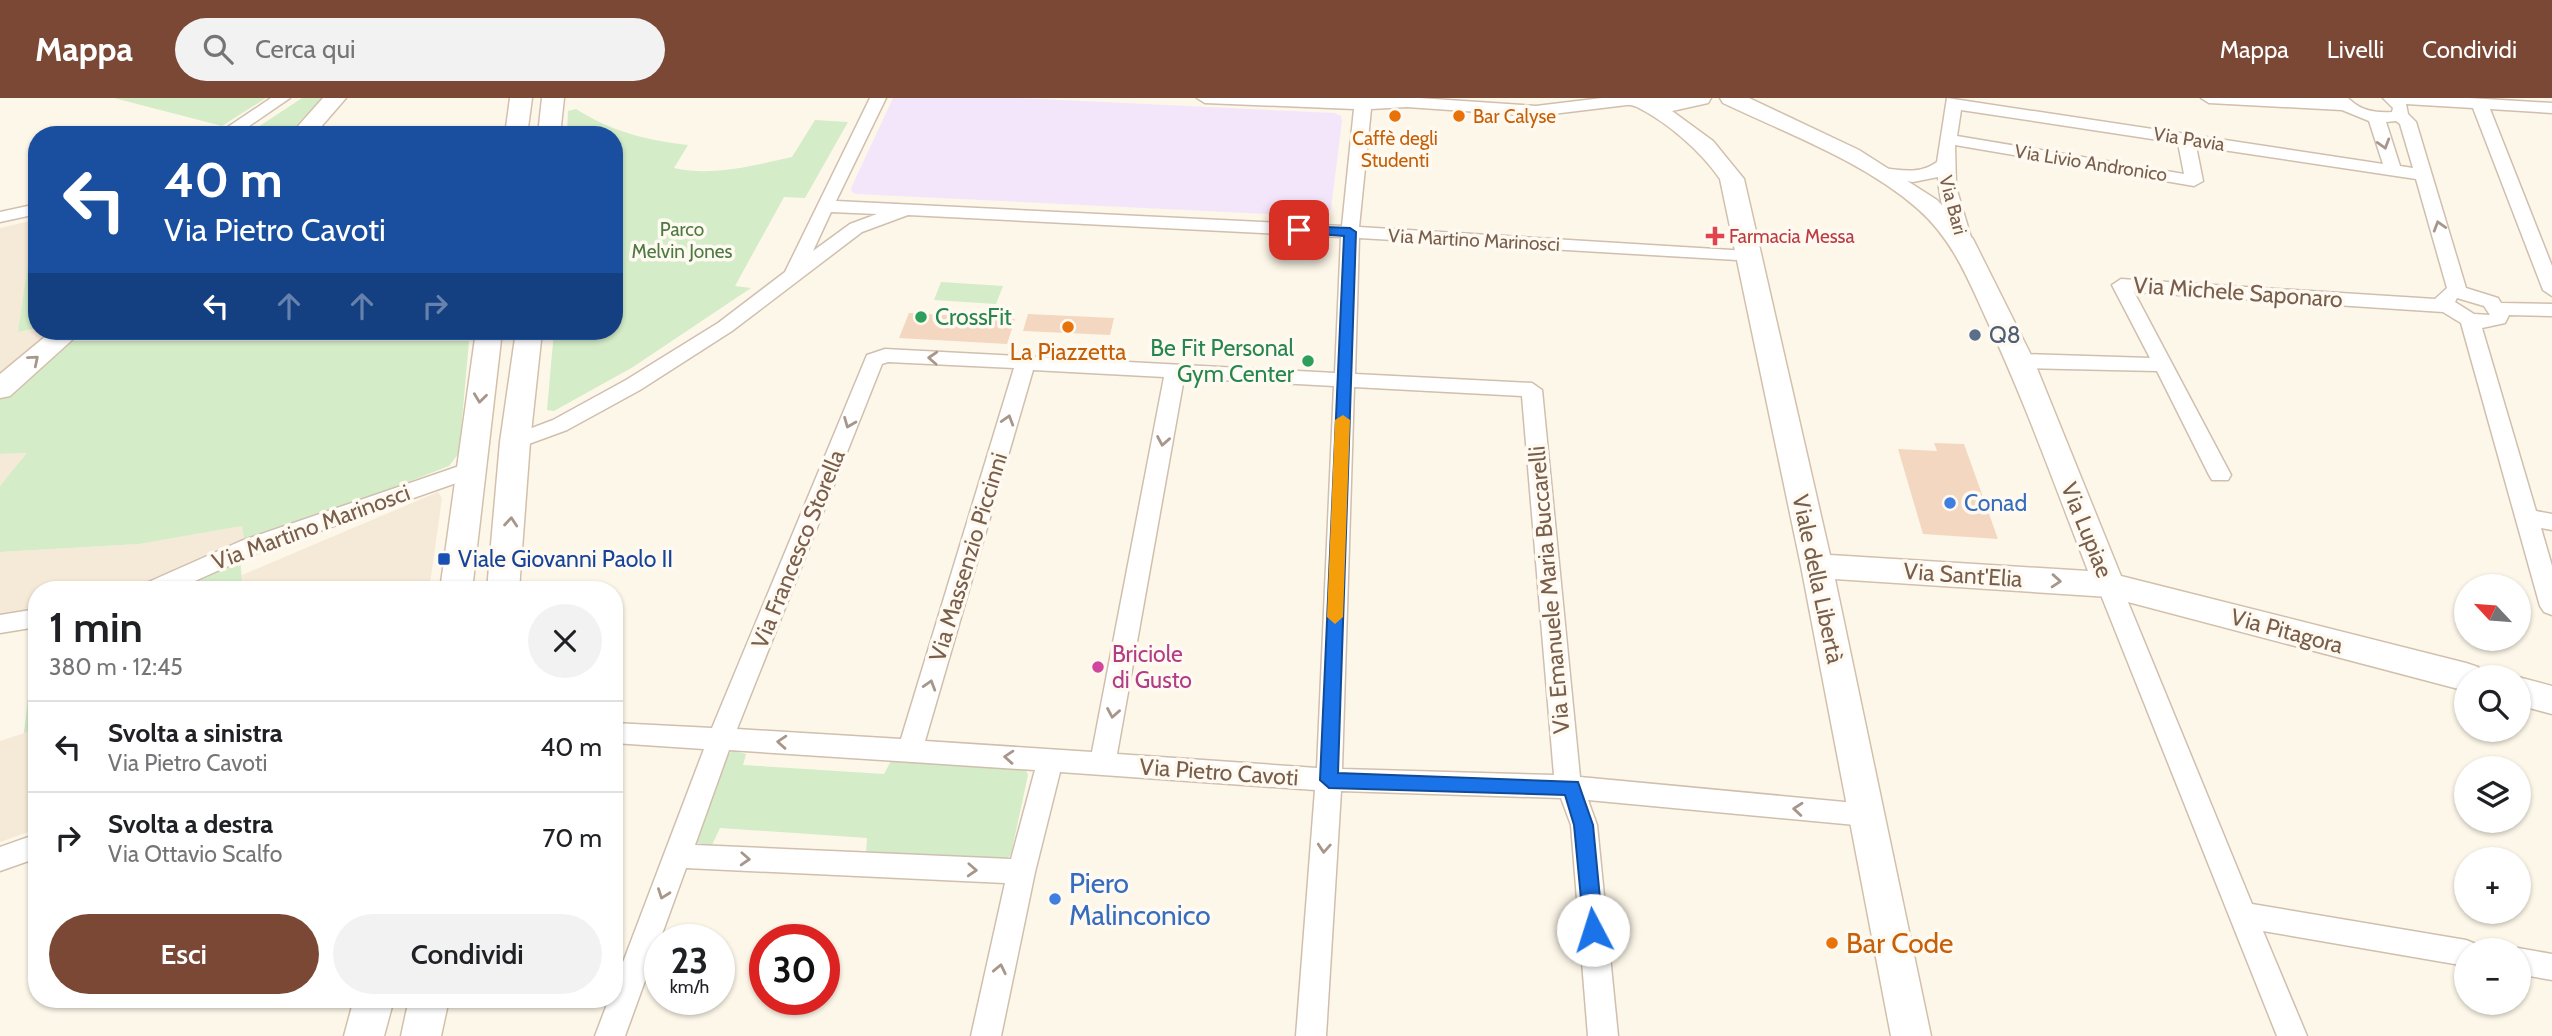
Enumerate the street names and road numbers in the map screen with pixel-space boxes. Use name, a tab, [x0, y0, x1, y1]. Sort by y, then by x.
street label: Via Pavia	[2152, 122, 2226, 156]
street label: Via Livio Andronico	[2013, 140, 2169, 186]
street label: Via Bari	[1934, 173, 1972, 237]
street label: Via Martino Marinosci	[1387, 224, 1561, 256]
street label: Via Michele Saponaro	[2132, 271, 2344, 313]
street label: Via Emanuele Maria Buccarelli	[1522, 445, 1576, 735]
street label: Via Francesco Storella	[745, 446, 851, 652]
street label: Via Massenzio Piccinni	[923, 449, 1013, 665]
street label: Via Martino Marinosci	[208, 478, 414, 576]
street label: Via Lupiae	[2055, 478, 2119, 582]
street label: Viale della Libertà	[1786, 492, 1850, 666]
street label: Via Sant'Elia	[1903, 557, 2023, 593]
street label: Via Pitagora	[2228, 603, 2346, 659]
street label: Via Pietro Cavoti	[1139, 752, 1299, 792]

